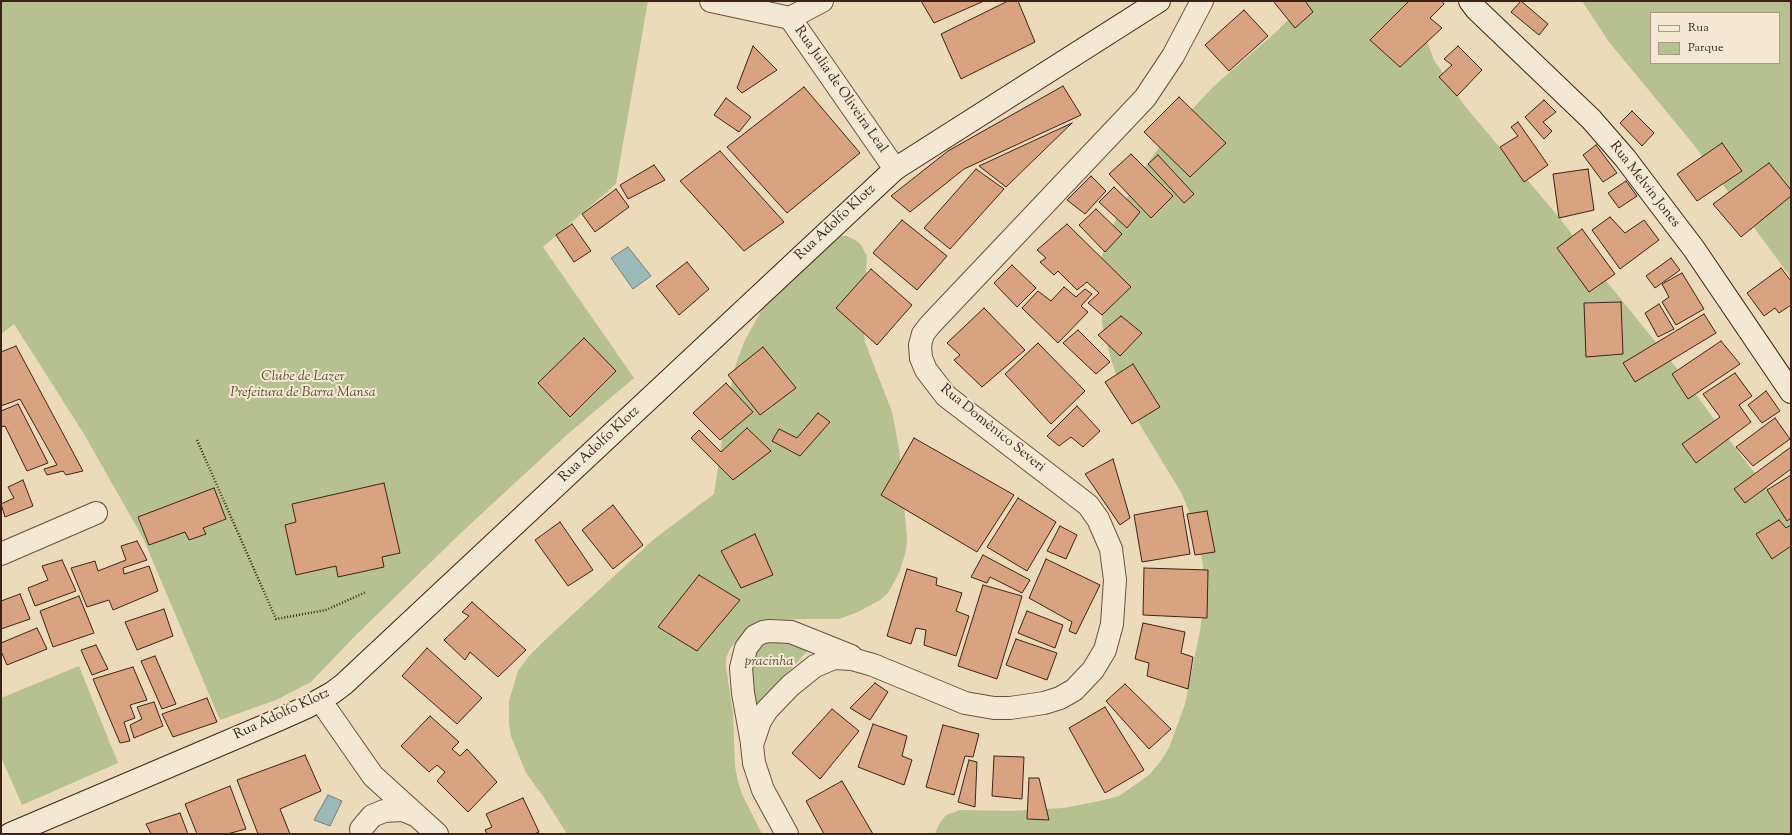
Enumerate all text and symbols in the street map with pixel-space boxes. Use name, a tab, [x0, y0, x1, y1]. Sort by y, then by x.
legend	[1650, 12, 1780, 64]
text: Rua	[1688, 19, 1709, 37]
street label: Rua Julia de Oliveira Leal	[790, 23, 890, 157]
text: Parque	[1688, 39, 1724, 57]
street label: Rua Melvin Jones	[1605, 139, 1683, 231]
street label: Rua Adolfo Klotz	[792, 181, 880, 265]
park label: Clube de Lazer Prefeitura de Barra Mansa	[230, 370, 376, 402]
street label: Rua Domênico Severi	[936, 381, 1048, 477]
street label: Rua Adolfo Klotz	[556, 403, 644, 487]
park label: pracinha	[745, 655, 793, 671]
street label: Rua Adolfo Klotz	[231, 685, 333, 745]

